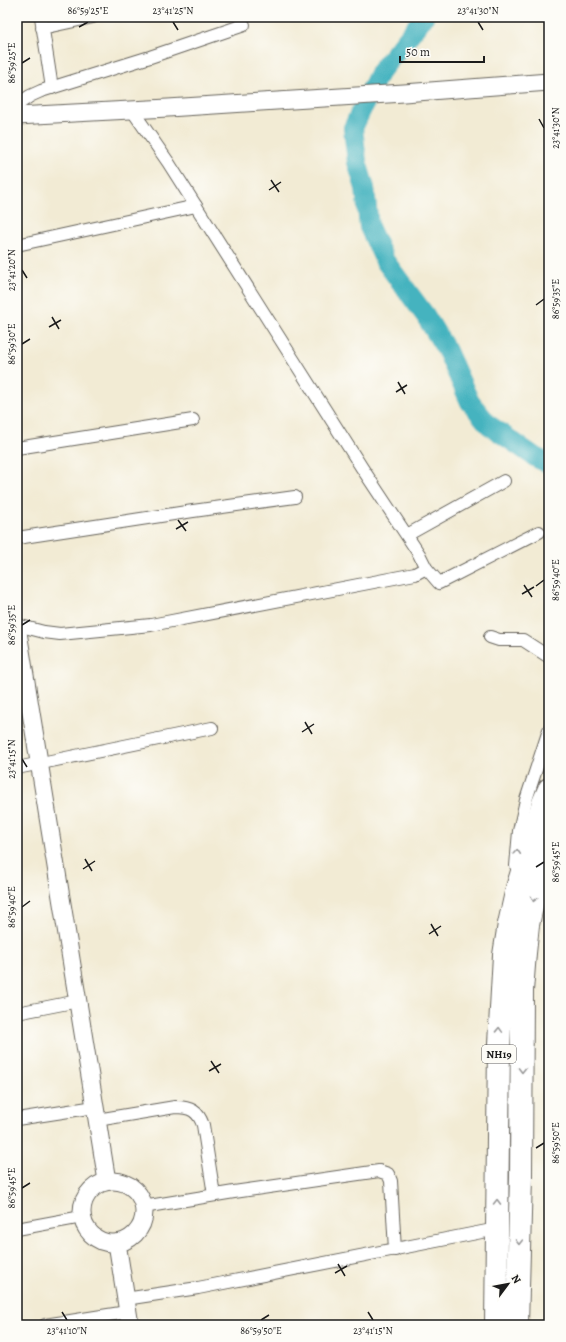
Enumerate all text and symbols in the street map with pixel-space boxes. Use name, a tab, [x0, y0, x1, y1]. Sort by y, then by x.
text: 86°59'25"E	[67, 4, 109, 17]
text: 23°41'25"N	[153, 4, 193, 17]
text: 23°41'30"N	[457, 4, 499, 17]
scale bar	[400, 38, 484, 64]
text: 86°59'25"E	[5, 42, 18, 84]
text: 50 m	[406, 44, 430, 60]
text: 23°41'30"N	[549, 107, 562, 149]
text: 23°41'20"N	[5, 249, 18, 291]
text: 86°59'35"E	[549, 279, 562, 319]
text: 86°59'30"E	[5, 323, 18, 365]
text: 86°59'40"E	[549, 559, 562, 601]
text: 86°59'35"E	[5, 605, 18, 645]
text: 23°41'15"N	[5, 739, 18, 779]
text: 86°59'45"E	[549, 842, 562, 882]
one-way arrow	[513, 849, 522, 855]
text: 86°59'40"E	[5, 886, 18, 928]
one-way arrow	[530, 896, 539, 903]
one-way arrow	[495, 1027, 504, 1033]
road number: NH19	[482, 1045, 516, 1063]
one-way arrow	[518, 1067, 526, 1073]
text: 86°59'50"E	[549, 1122, 562, 1164]
text: 86°59'45"E	[5, 1168, 18, 1208]
one-way arrow	[493, 1199, 501, 1205]
one-way arrow	[515, 1239, 523, 1245]
north arrow	[488, 1264, 528, 1304]
text: N	[508, 1272, 525, 1286]
text: 23°41'10"N	[47, 1324, 87, 1337]
text: 86°59'50"E	[240, 1324, 282, 1337]
text: 23°41'15"N	[353, 1324, 393, 1337]

